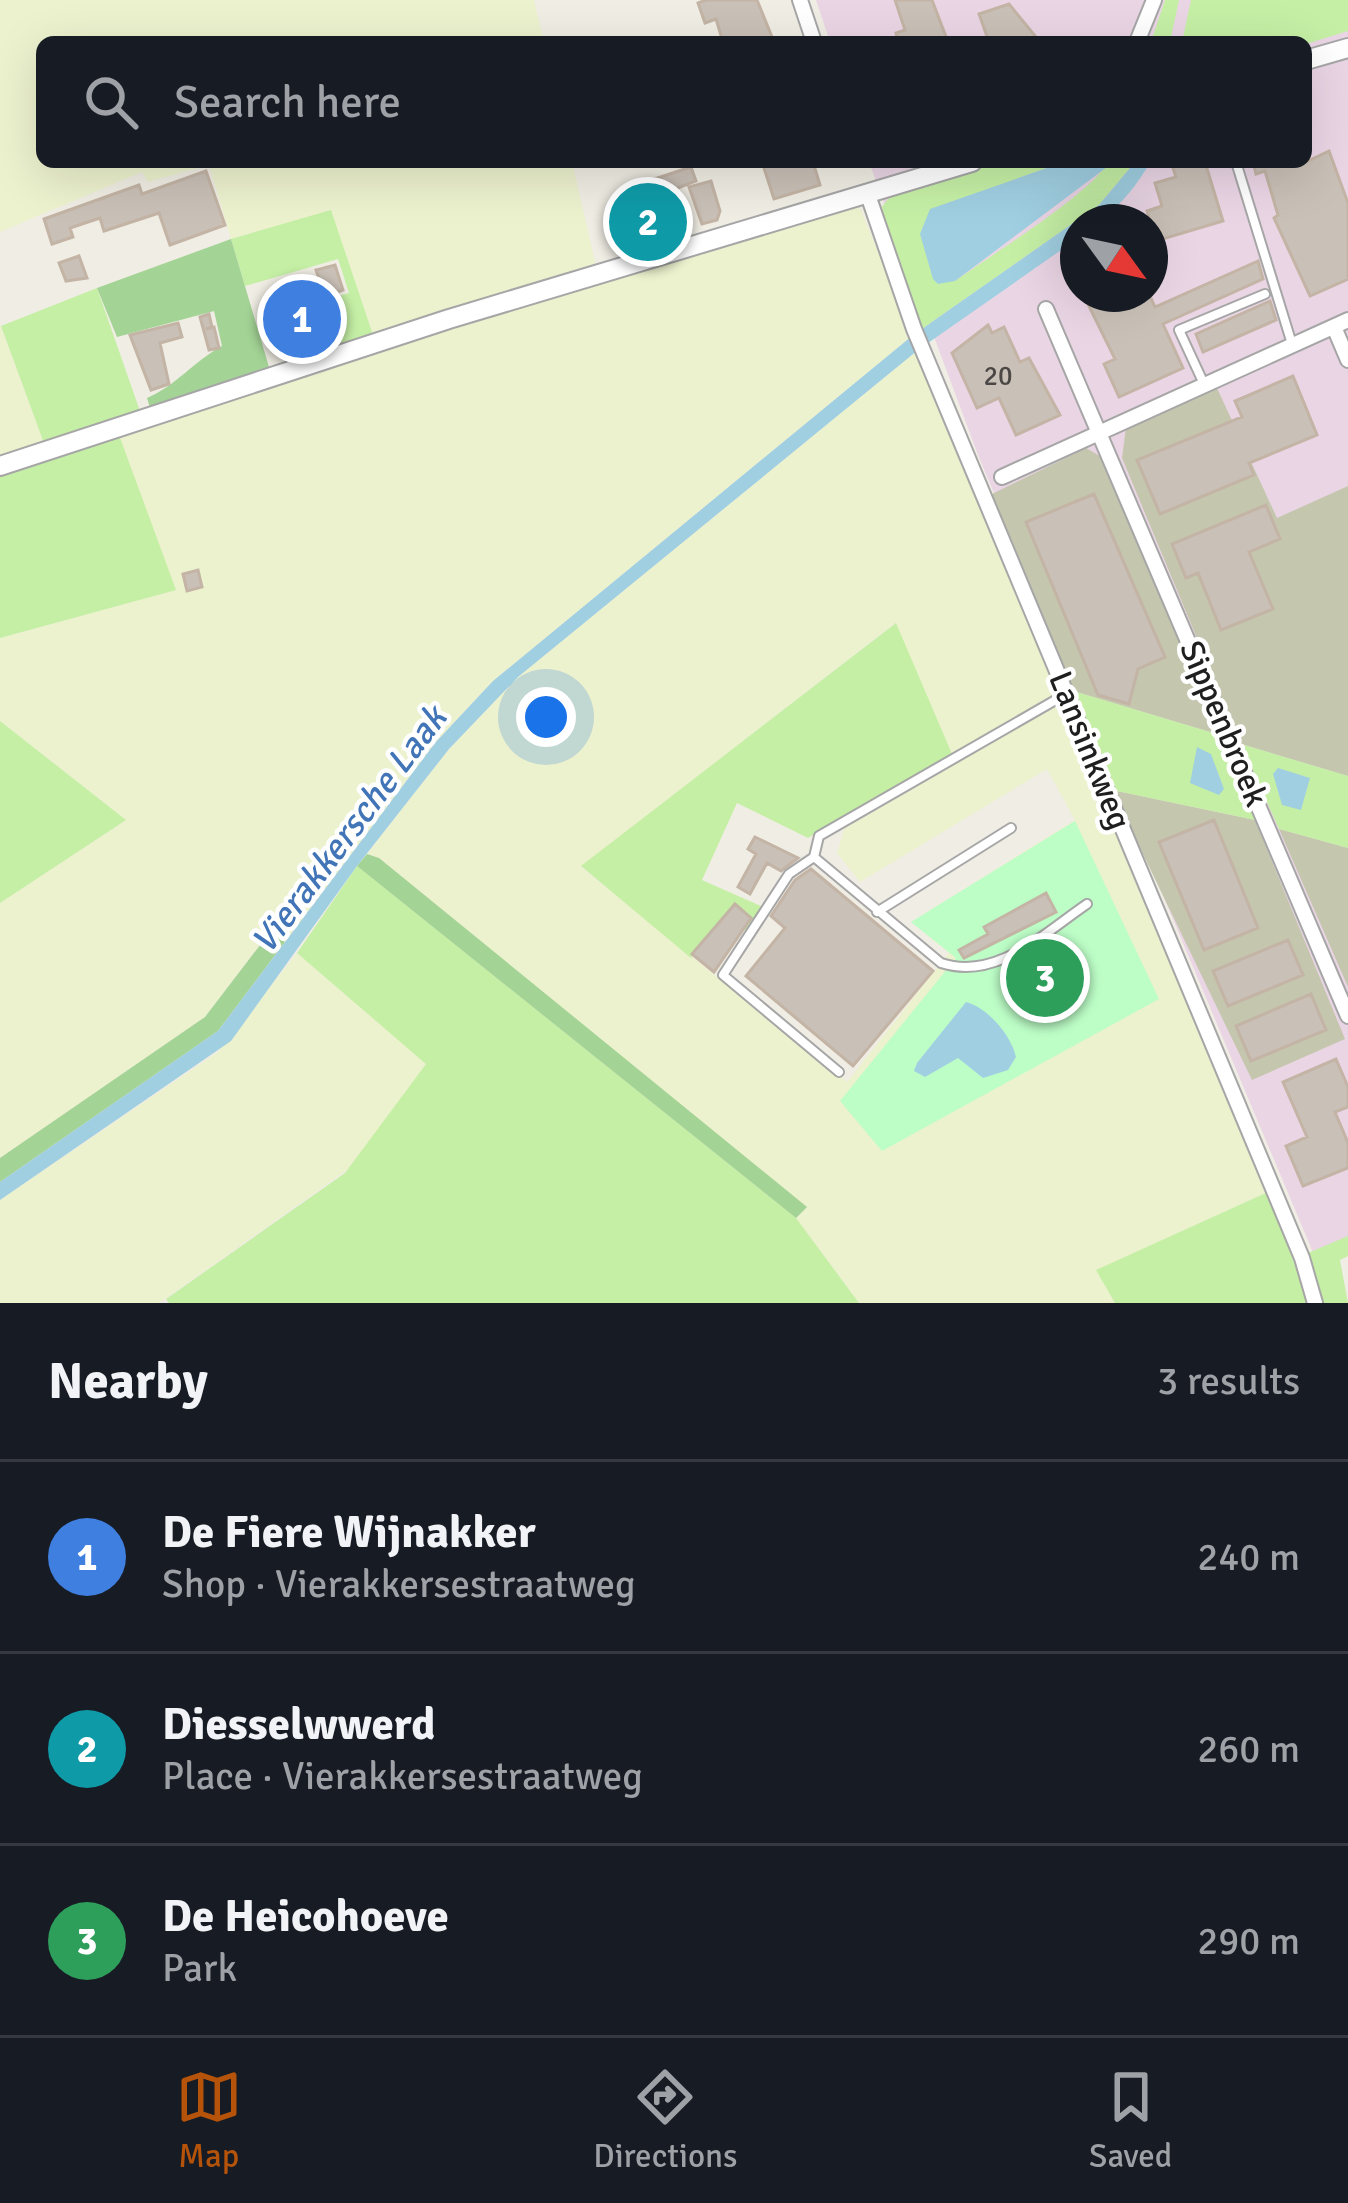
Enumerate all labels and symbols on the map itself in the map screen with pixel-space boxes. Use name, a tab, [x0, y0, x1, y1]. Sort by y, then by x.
pin: 2	[609, 177, 687, 267]
north arrow	[1060, 204, 1168, 312]
pin: 1	[263, 274, 341, 364]
house number: 20	[983, 360, 1013, 393]
street label: Sippenbroek	[1170, 635, 1277, 813]
street label: Lansinkweg	[1039, 665, 1140, 836]
your location	[516, 687, 576, 747]
water label: Vierakkersche Laak	[242, 695, 458, 962]
pin: 3	[1006, 933, 1084, 1023]

